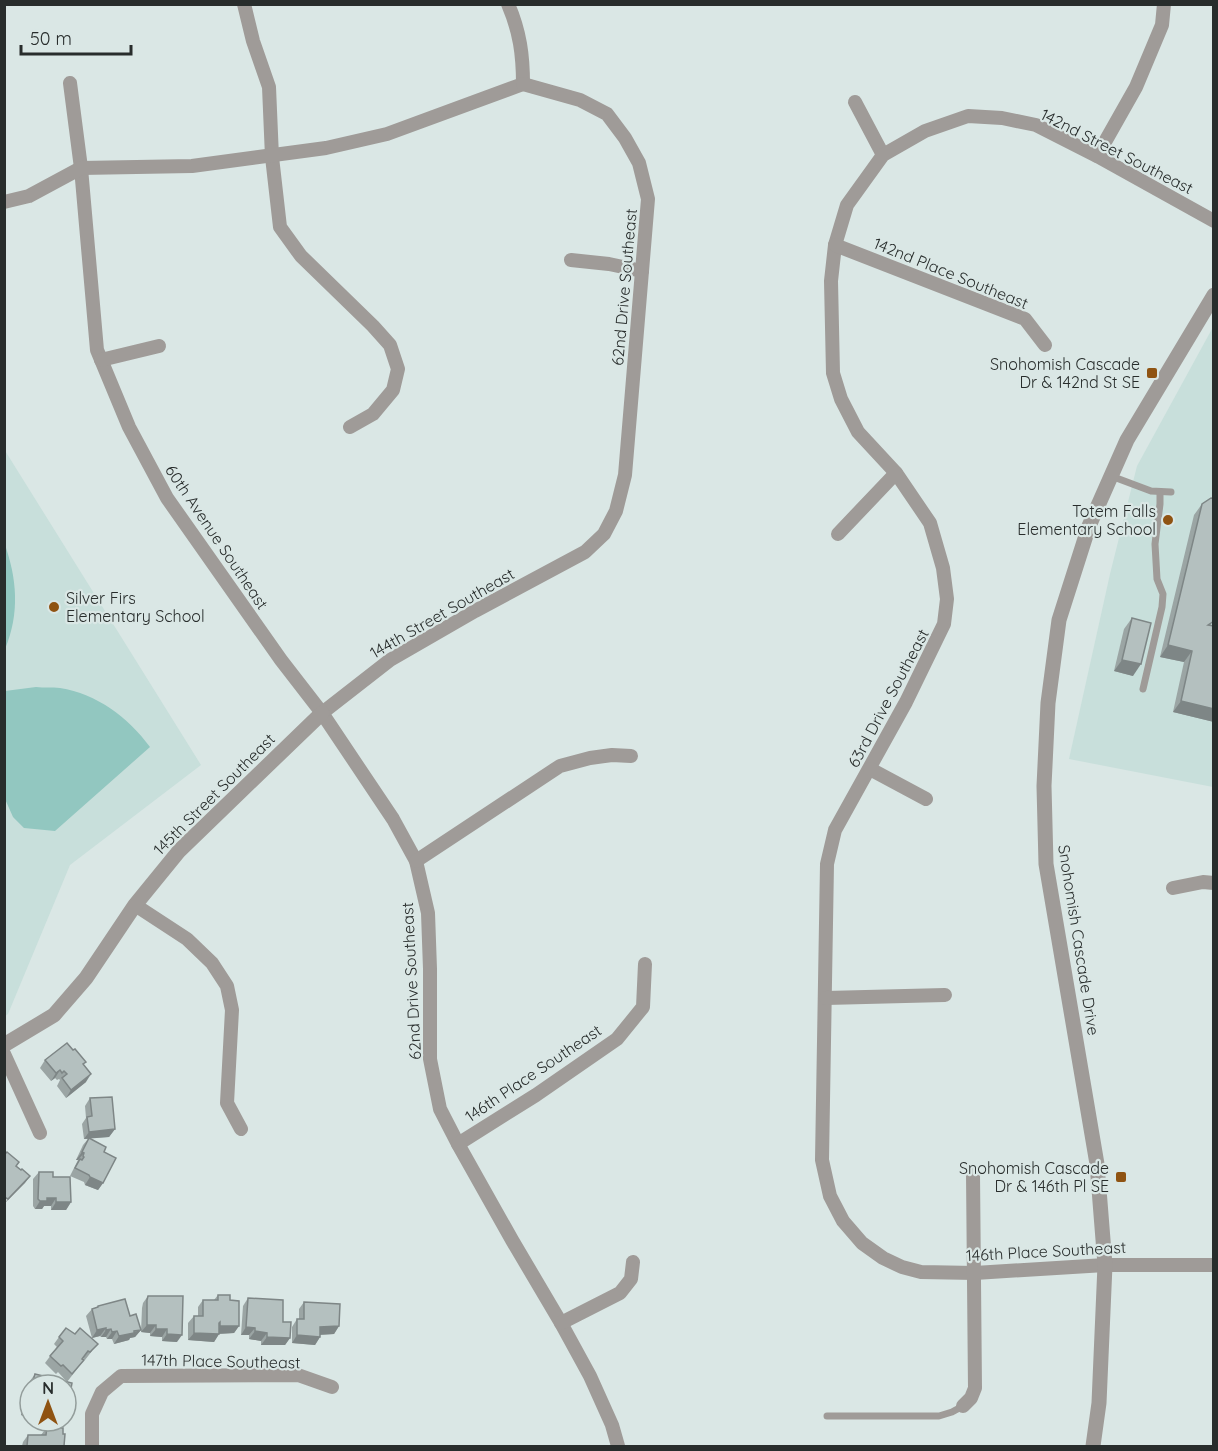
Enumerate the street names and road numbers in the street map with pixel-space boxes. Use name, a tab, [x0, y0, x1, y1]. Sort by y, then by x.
street label: 142nd Street Southeast	[1037, 104, 1197, 198]
street label: 62nd Drive Southeast	[607, 208, 641, 366]
street label: 142nd Place Southeast	[871, 233, 1031, 313]
street label: 60th Avenue Southeast	[161, 461, 273, 613]
street label: 144th Street Southeast	[366, 563, 518, 663]
street label: 63rd Drive Southeast	[843, 625, 933, 771]
street label: 145th Street Southeast	[149, 729, 279, 859]
street label: Snohomish Cascade Drive	[1054, 843, 1104, 1037]
street label: 62nd Drive Southeast	[397, 902, 425, 1060]
street label: 146th Place Southeast	[461, 1020, 605, 1126]
street label: 146th Place Southeast	[965, 1237, 1127, 1265]
street label: 147th Place Southeast	[141, 1350, 301, 1372]

